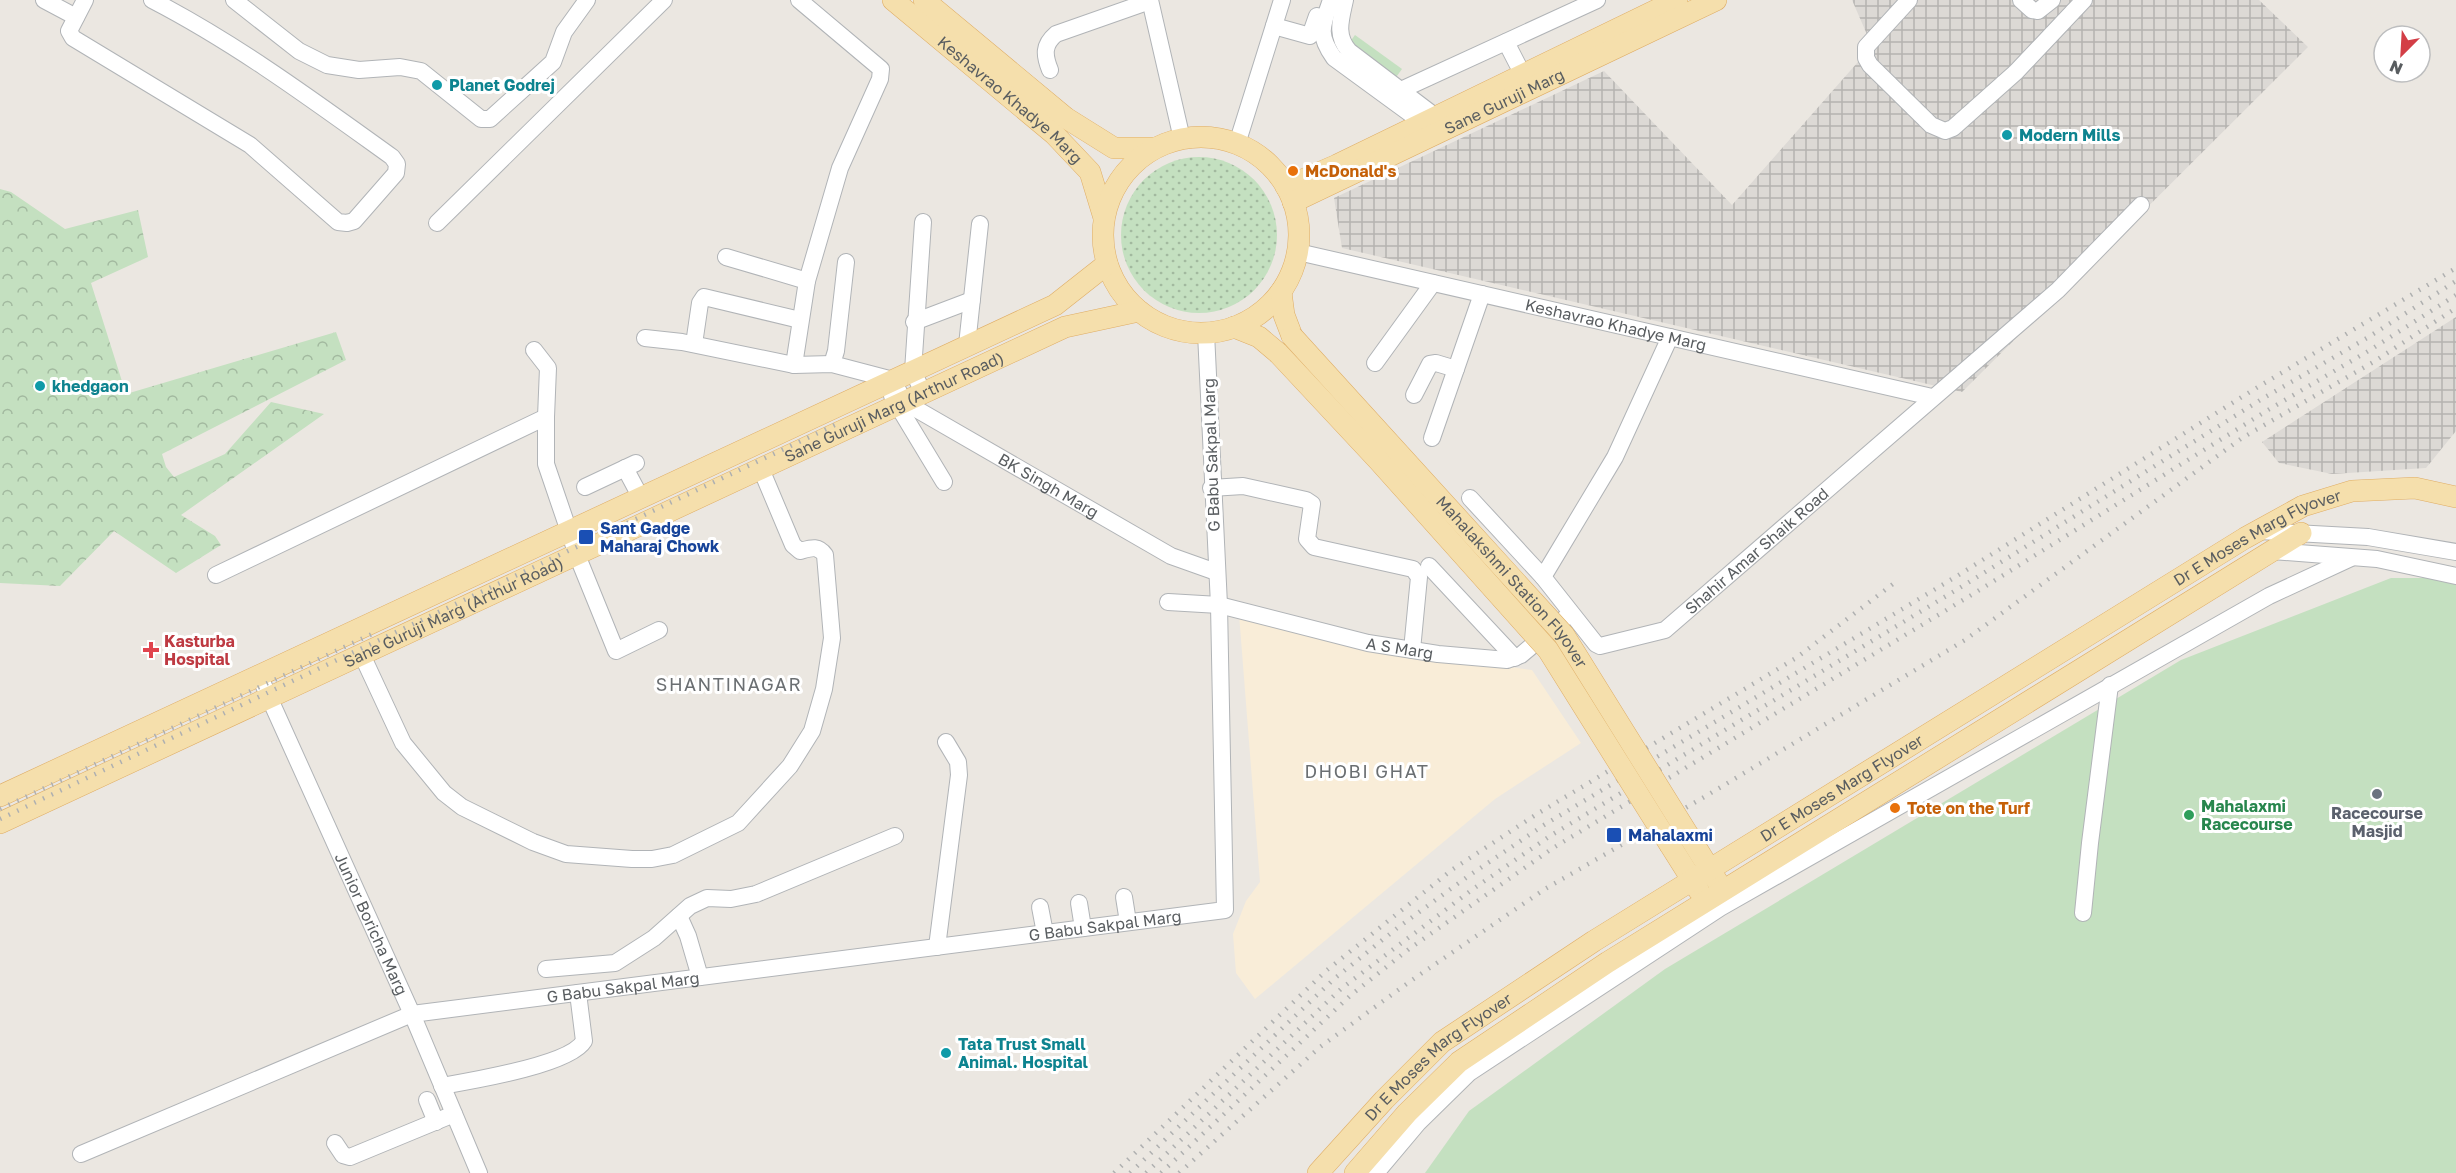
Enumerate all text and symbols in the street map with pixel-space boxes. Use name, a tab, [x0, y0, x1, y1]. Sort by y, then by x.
north arrow	[2372, 24, 2432, 84]
street label: Keshavrao Khadye Marg	[934, 32, 1087, 168]
text: N	[2386, 56, 2406, 79]
street label: Sane Guruji Marg	[1441, 64, 1567, 138]
place label: Planet Godrej	[449, 75, 555, 95]
marker: Planet Godrej	[430, 78, 444, 92]
place label: Modern Mills	[2019, 125, 2120, 145]
marker: Modern Mills	[2000, 128, 2014, 142]
place label: McDonald's	[1305, 161, 1396, 181]
marker: McDonald's	[1286, 164, 1300, 178]
street label: Keshavrao Khadye Marg	[1523, 294, 1708, 355]
street label: Sane Guruji Marg (Arthur Road)	[781, 347, 1007, 466]
place label: khedgaon	[52, 376, 129, 396]
street label: G Babu Sakpal Marg	[1198, 378, 1224, 532]
marker: khedgaon	[33, 379, 47, 393]
street label: BK Singh Marg	[995, 449, 1102, 522]
street label: Shahir Amar Shaik Road	[1681, 483, 1833, 618]
street label: Dr E Moses Marg Flyover	[2169, 485, 2343, 590]
street label: Mahalakshmi Station Flyover	[1432, 491, 1592, 671]
place label: Sant Gadge Maharaj Chowk	[600, 518, 720, 556]
marker: Sant Gadge Maharaj Chowk	[577, 528, 595, 546]
street label: Sane Guruji Marg (Arthur Road)	[340, 552, 566, 672]
place label: Kasturba Hospital	[164, 631, 235, 669]
street label: A S Marg	[1365, 633, 1435, 663]
marker: Kasturba Hospital	[142, 641, 160, 659]
district label: SHANTINAGAR	[656, 673, 802, 695]
street label: Dr E Moses Marg Flyover	[1756, 730, 1927, 846]
district label: DHOBI GHAT	[1305, 760, 1429, 782]
marker: Racecourse Masjid	[2370, 787, 2384, 801]
place label: Mahalaxmi Racecourse	[2201, 796, 2293, 834]
place label: Tote on the Turf	[1907, 798, 2030, 818]
marker: Tote on the Turf	[1888, 801, 1902, 815]
place label: Racecourse Masjid	[2331, 803, 2423, 841]
marker: Mahalaxmi Racecourse	[2182, 808, 2196, 822]
place label: Mahalaxmi	[1628, 825, 1713, 845]
marker: Mahalaxmi	[1605, 826, 1623, 844]
street label: Junior Boricha Marg	[331, 850, 412, 998]
street label: G Babu Sakpal Marg	[1027, 906, 1182, 945]
street label: G Babu Sakpal Marg	[545, 967, 700, 1007]
street label: Dr E Moses Marg Flyover	[1360, 989, 1516, 1125]
place label: Tata Trust Small Animal. Hospital	[958, 1034, 1089, 1072]
marker: Tata Trust Small Animal. Hospital	[939, 1046, 953, 1060]

